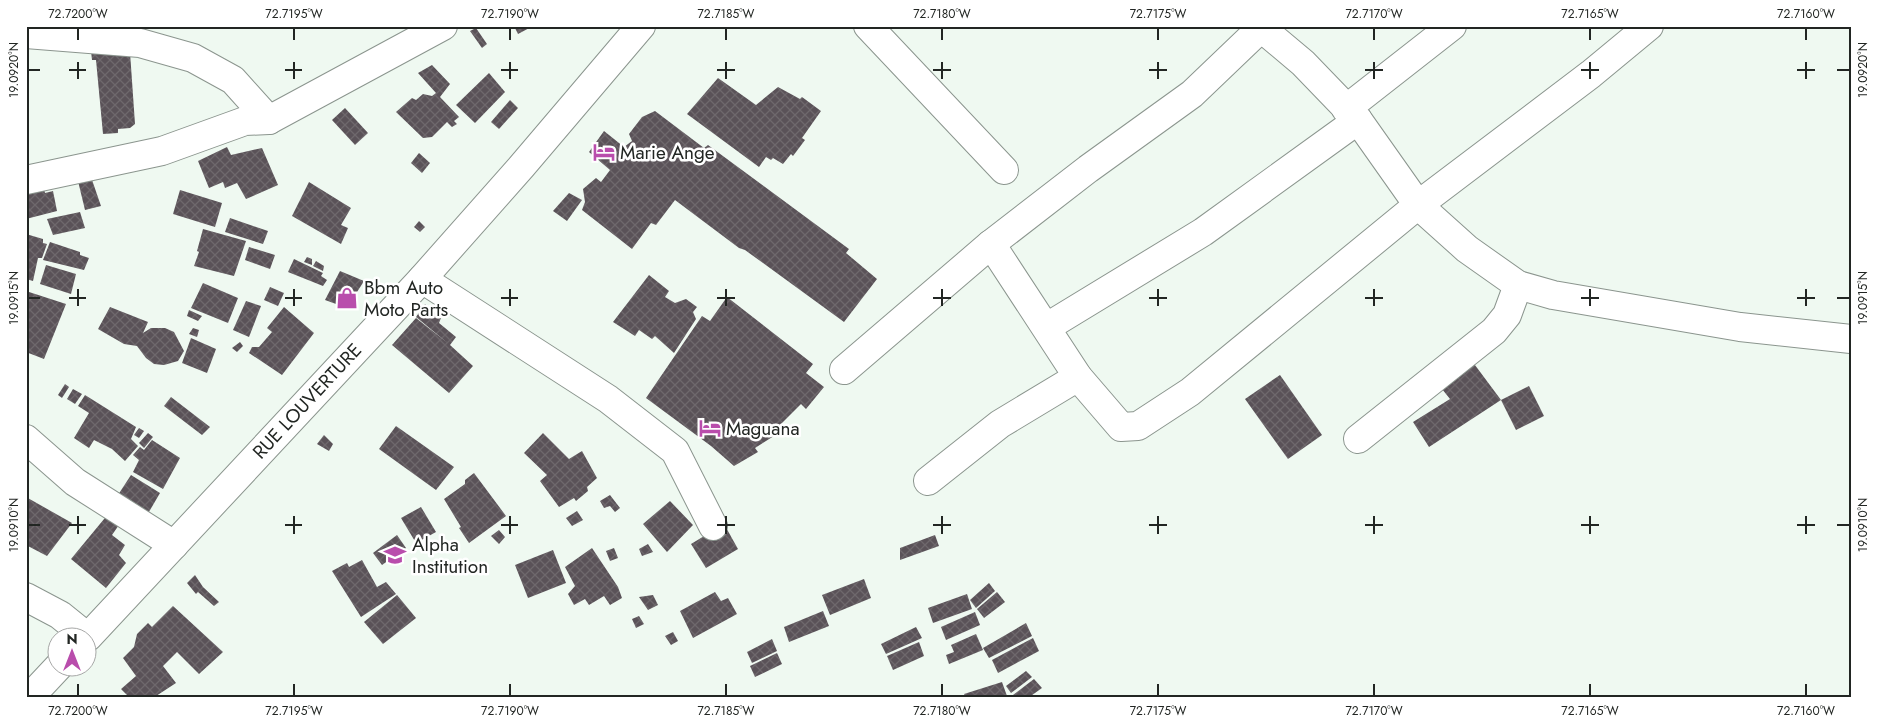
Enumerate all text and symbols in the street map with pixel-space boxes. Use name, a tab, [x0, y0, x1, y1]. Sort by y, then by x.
text: 72.7200°W	[48, 5, 108, 23]
text: 72.7195°W	[265, 5, 323, 23]
text: 72.7190°W	[481, 5, 539, 23]
text: 72.7185°W	[698, 5, 755, 23]
text: 72.7180°W	[913, 5, 971, 23]
text: 72.7175°W	[1130, 5, 1186, 23]
text: 72.7170°W	[1345, 5, 1403, 23]
text: 72.7165°W	[1561, 5, 1619, 23]
text: 72.7160°W	[1777, 5, 1835, 23]
text: 19.0920°N	[5, 42, 23, 98]
text: 19.0920°N	[1854, 42, 1872, 98]
hotel icon: Marie Ange	[591, 139, 617, 165]
place label: Marie Ange	[620, 139, 715, 166]
text: 19.0915°N	[5, 271, 23, 325]
text: 19.0915°N	[1854, 271, 1872, 325]
place label: Bbm Auto Moto Parts	[364, 274, 448, 323]
shop icon: Bbm Auto Moto Parts	[334, 285, 360, 311]
street label: RUE LOUVERTURE	[246, 337, 368, 465]
hotel icon: Maguana	[697, 415, 723, 441]
place label: Maguana	[726, 415, 800, 442]
text: 19.0910°N	[5, 498, 23, 552]
text: 19.0910°N	[1854, 498, 1872, 552]
place label: Alpha Institution	[412, 531, 488, 580]
school or university icon: Alpha Institution	[382, 542, 408, 568]
north arrow	[48, 626, 98, 676]
text: N	[66, 629, 78, 649]
text: 72.7200°W	[48, 702, 108, 720]
text: 72.7195°W	[265, 702, 323, 720]
text: 72.7190°W	[481, 702, 539, 720]
text: 72.7185°W	[698, 702, 755, 720]
text: 72.7180°W	[913, 702, 971, 720]
text: 72.7175°W	[1130, 702, 1186, 720]
text: 72.7170°W	[1345, 702, 1403, 720]
text: 72.7165°W	[1561, 702, 1619, 720]
text: 72.7160°W	[1777, 702, 1835, 720]

